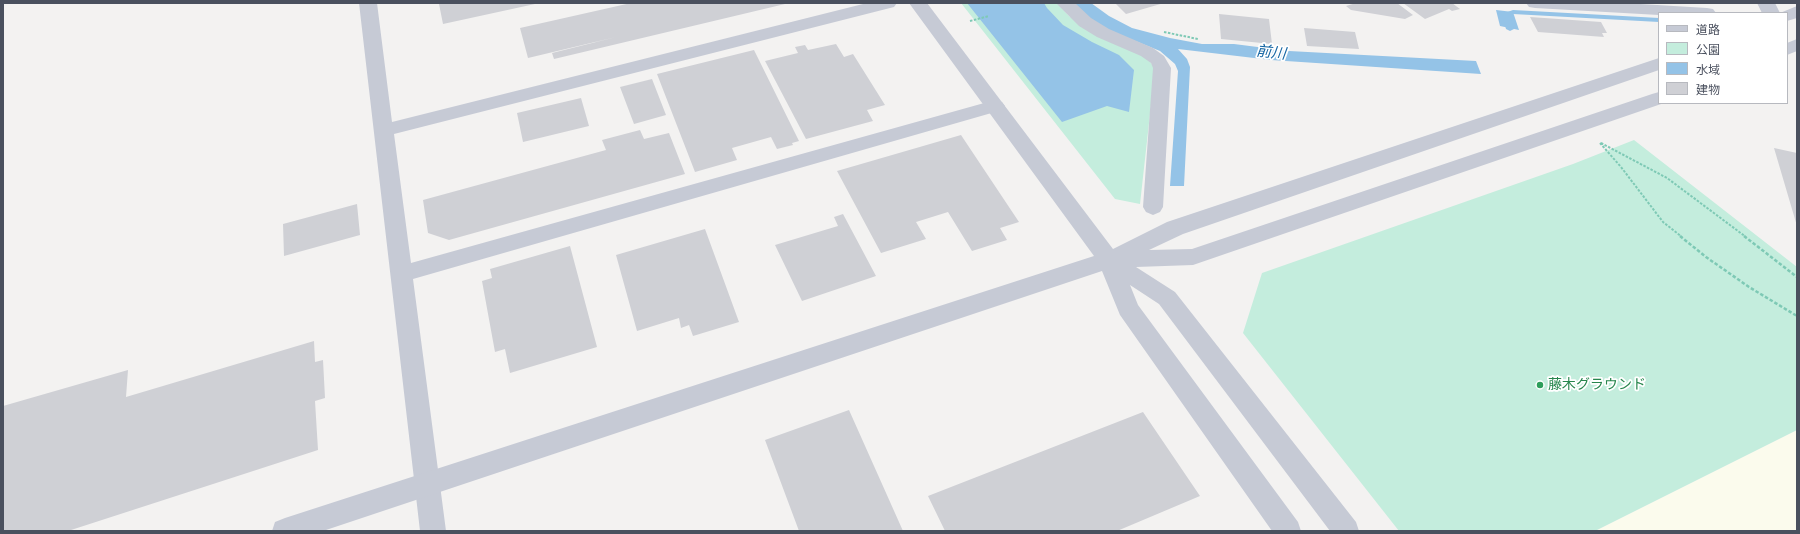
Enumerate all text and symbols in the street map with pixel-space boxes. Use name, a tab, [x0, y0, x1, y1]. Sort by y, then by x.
legend	[1658, 12, 1788, 104]
text: 道路	[1696, 23, 1720, 37]
water label: 前川	[1255, 42, 1287, 64]
text: 公園	[1696, 43, 1720, 57]
text: 水域	[1696, 63, 1720, 77]
text: 建物	[1696, 83, 1720, 97]
place label: 藤木グラウンド	[1548, 377, 1646, 393]
marker: 藤木グラウンド	[1535, 380, 1545, 390]

